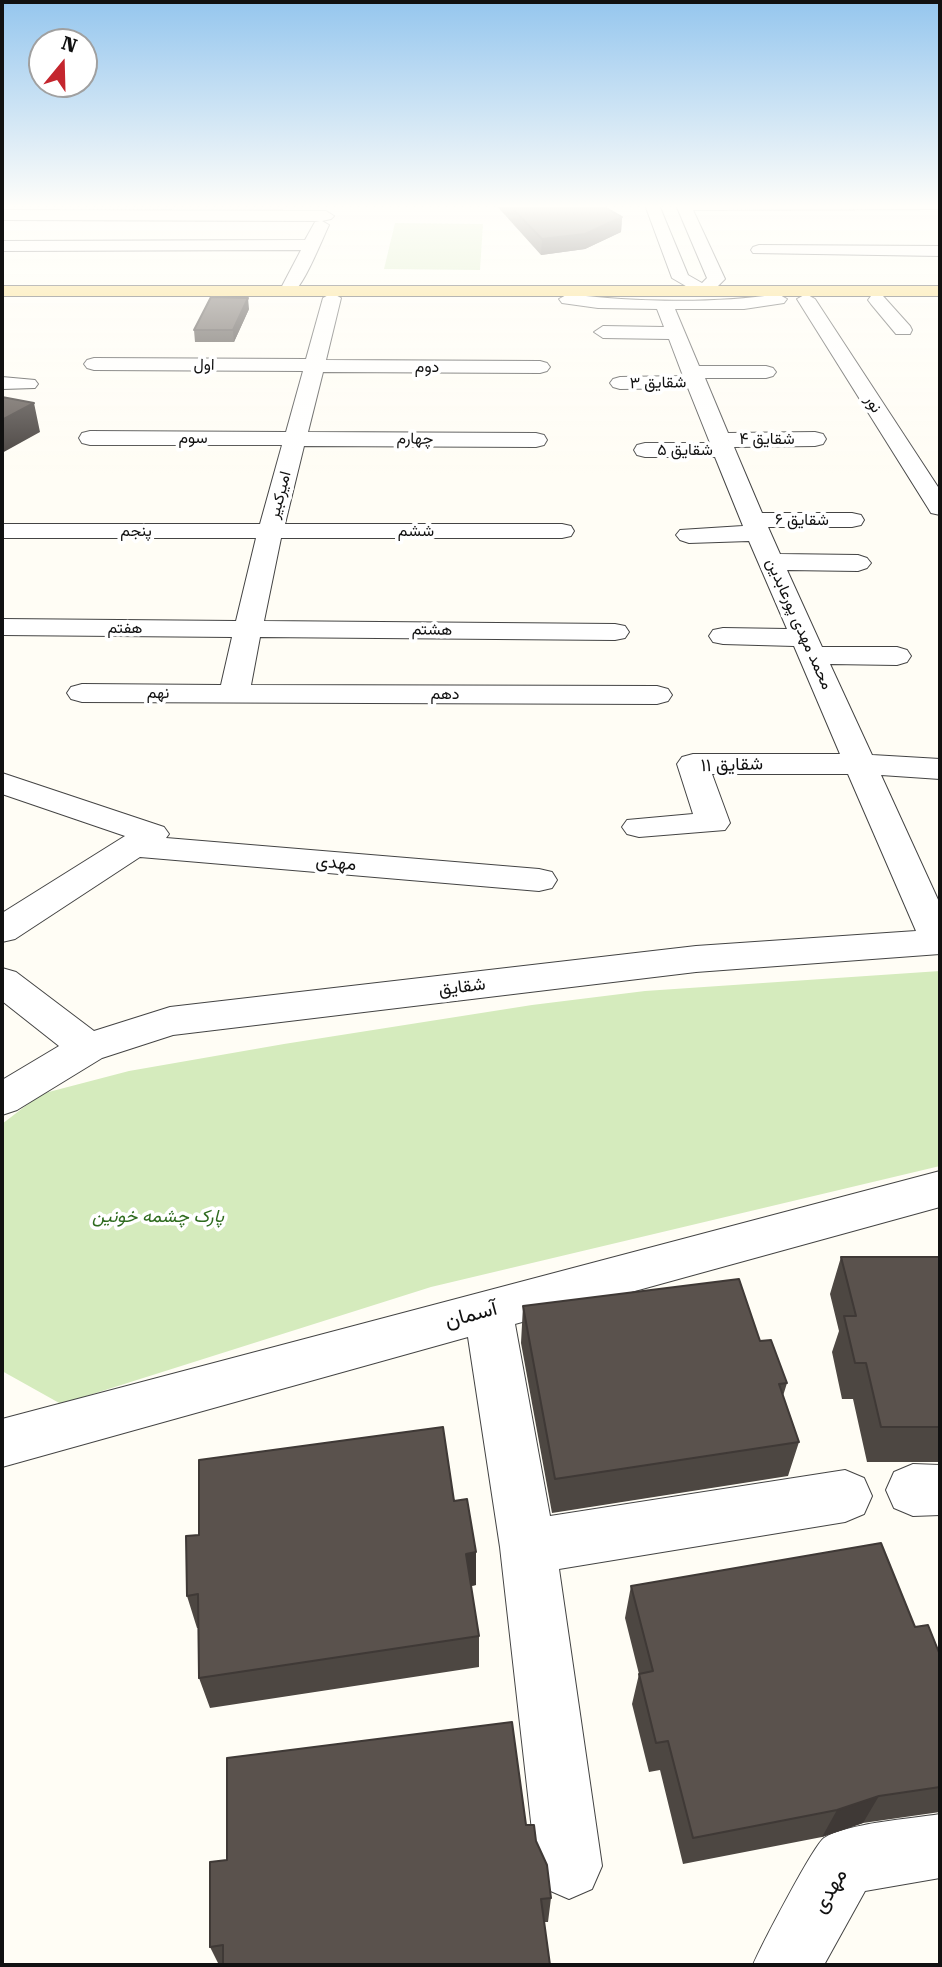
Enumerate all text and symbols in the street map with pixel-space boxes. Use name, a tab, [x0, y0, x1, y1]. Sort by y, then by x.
north arrow	[28, 28, 98, 98]
text: N	[59, 31, 80, 58]
street label: اول	[193, 355, 215, 375]
street label: دوم	[415, 357, 439, 377]
street label: شقایق ۳	[630, 373, 686, 393]
street label: نور	[860, 392, 886, 416]
street label: سوم	[178, 428, 208, 448]
street label: چهارم	[397, 429, 433, 449]
street label: شقایق ۴	[739, 429, 795, 449]
street label: شقایق ۵	[657, 440, 713, 460]
street label: امیرکبیر	[264, 469, 296, 521]
street label: شقایق ۶	[775, 510, 829, 530]
street label: پنجم	[120, 521, 152, 541]
street label: ششم	[398, 521, 434, 541]
street label: محمد مهدی پورعابدین	[761, 555, 837, 693]
street label: هفتم	[108, 618, 142, 638]
street label: هشتم	[412, 620, 452, 640]
street label: نهم	[147, 683, 169, 703]
street label: دهم	[431, 684, 459, 704]
street label: شقایق ۱۱	[700, 753, 764, 777]
street label: مهدی	[315, 850, 357, 876]
street label: شقایق	[437, 973, 487, 1001]
park label: پارک چشمه خونین	[92, 1206, 224, 1228]
street label: آسمان	[442, 1296, 500, 1334]
street label: مهدی	[807, 1864, 853, 1918]

